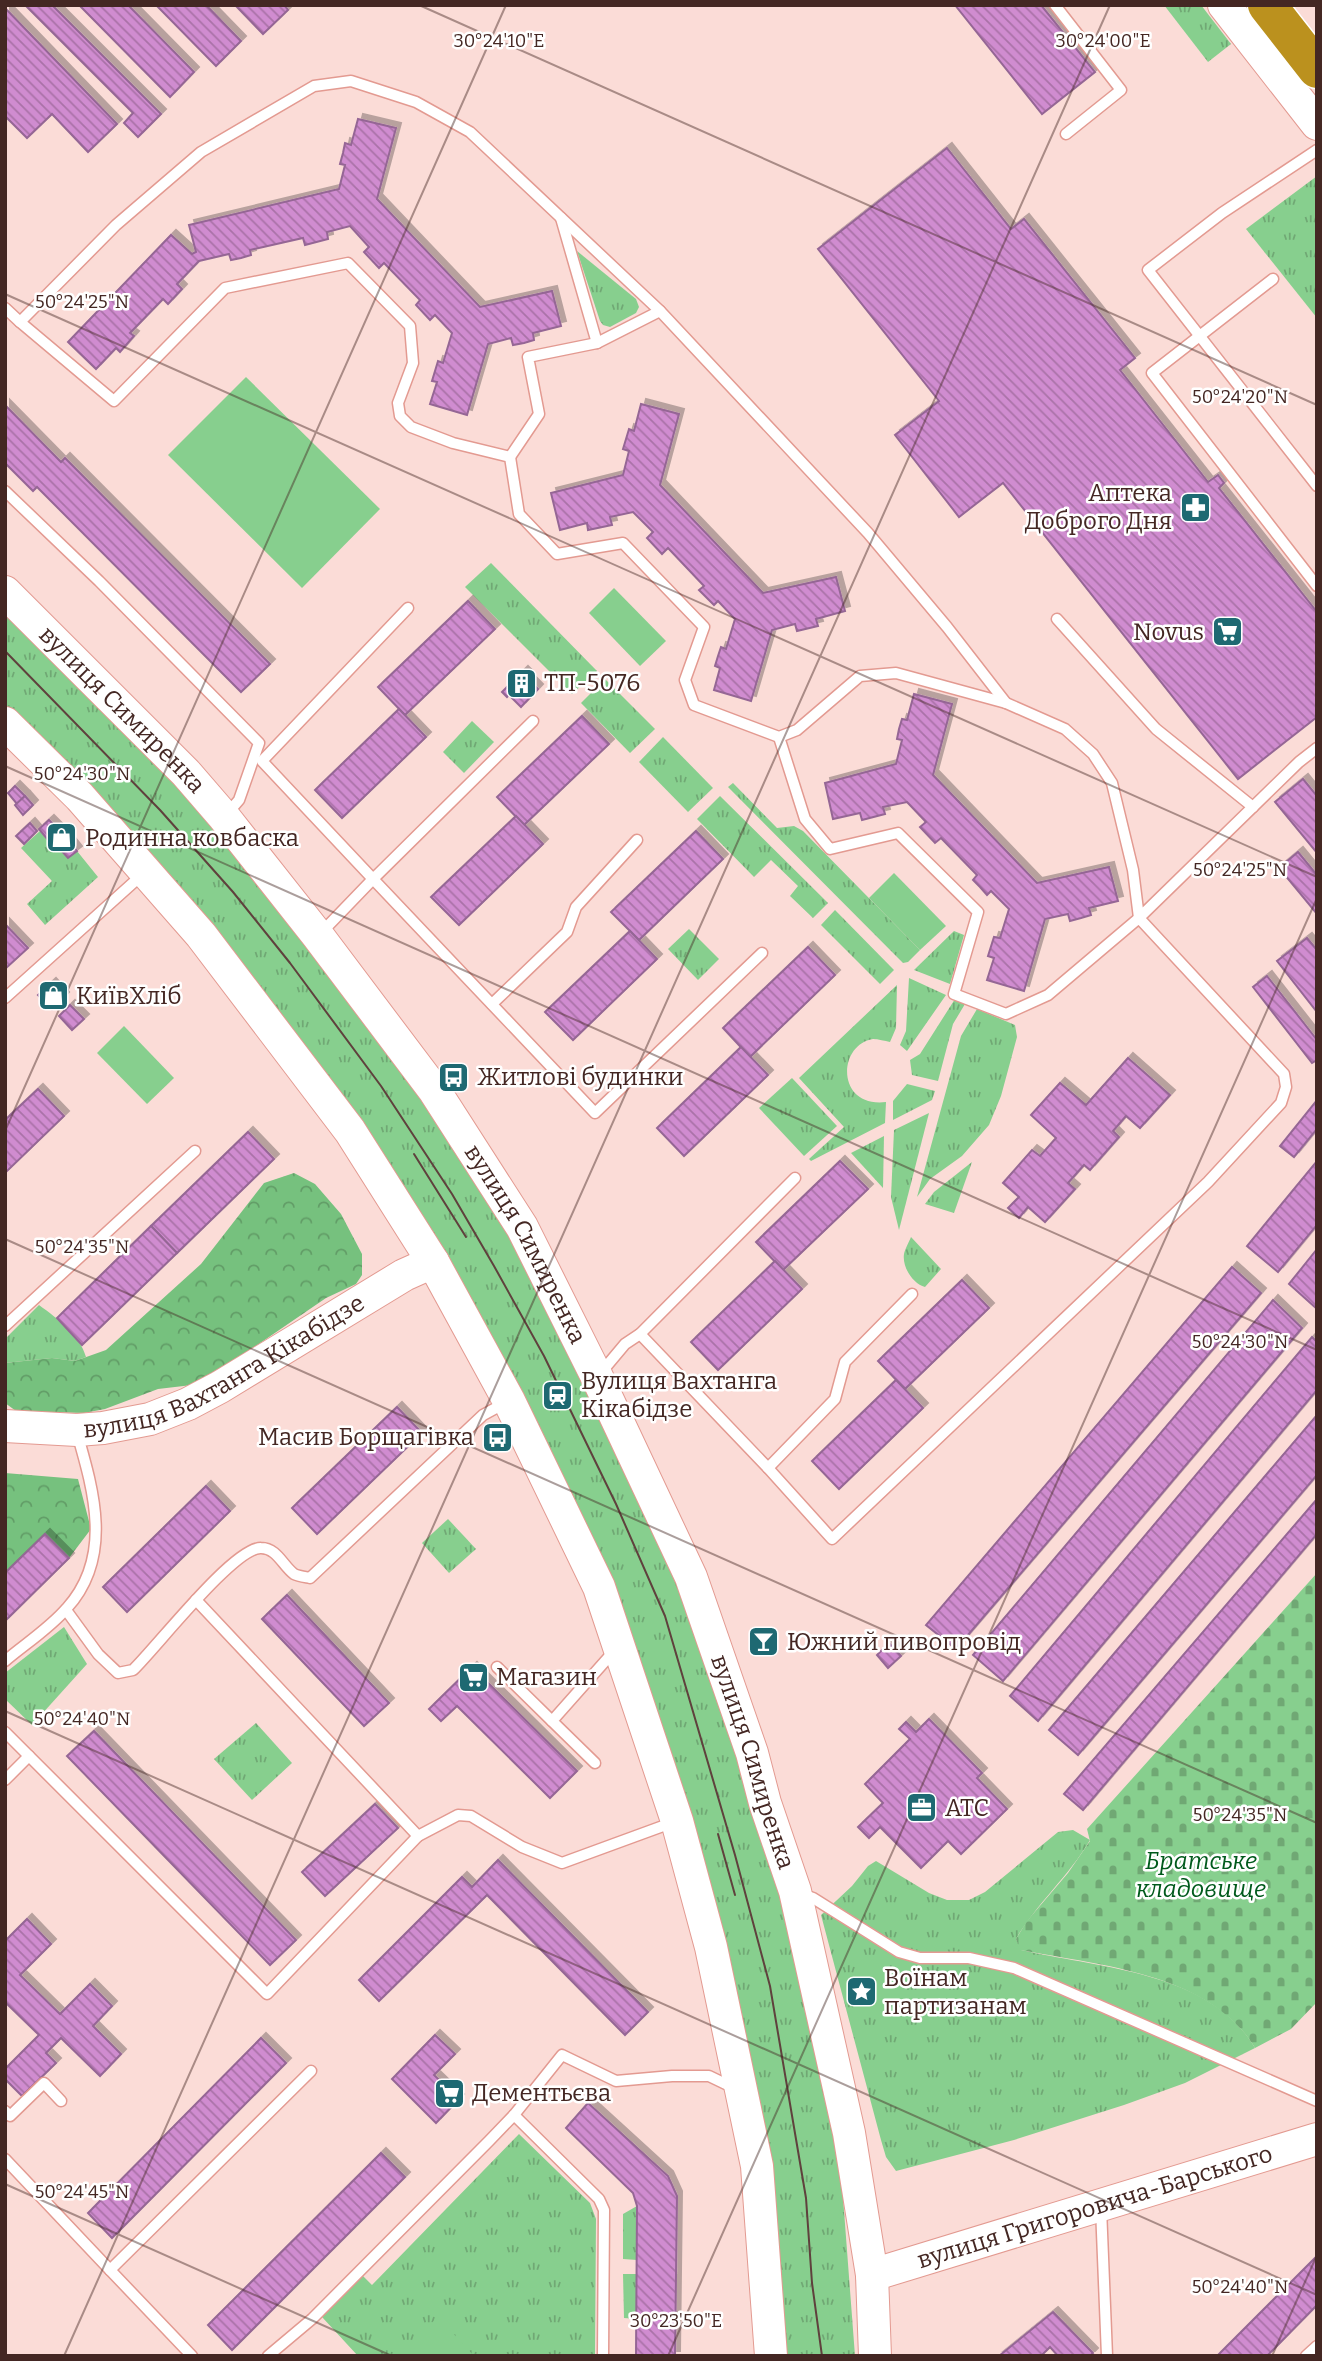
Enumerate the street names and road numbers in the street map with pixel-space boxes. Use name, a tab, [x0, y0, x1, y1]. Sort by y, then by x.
street label: вулиця Симиренка	[33, 620, 211, 799]
street label: вулиця Симиренка	[459, 1139, 592, 1348]
street label: вулиця Вахтанга Кікабідзе	[82, 1289, 369, 1443]
street label: вулиця Симиренка	[705, 1651, 800, 1873]
street label: вулиця Григоровича-Барського	[914, 2139, 1276, 2274]

